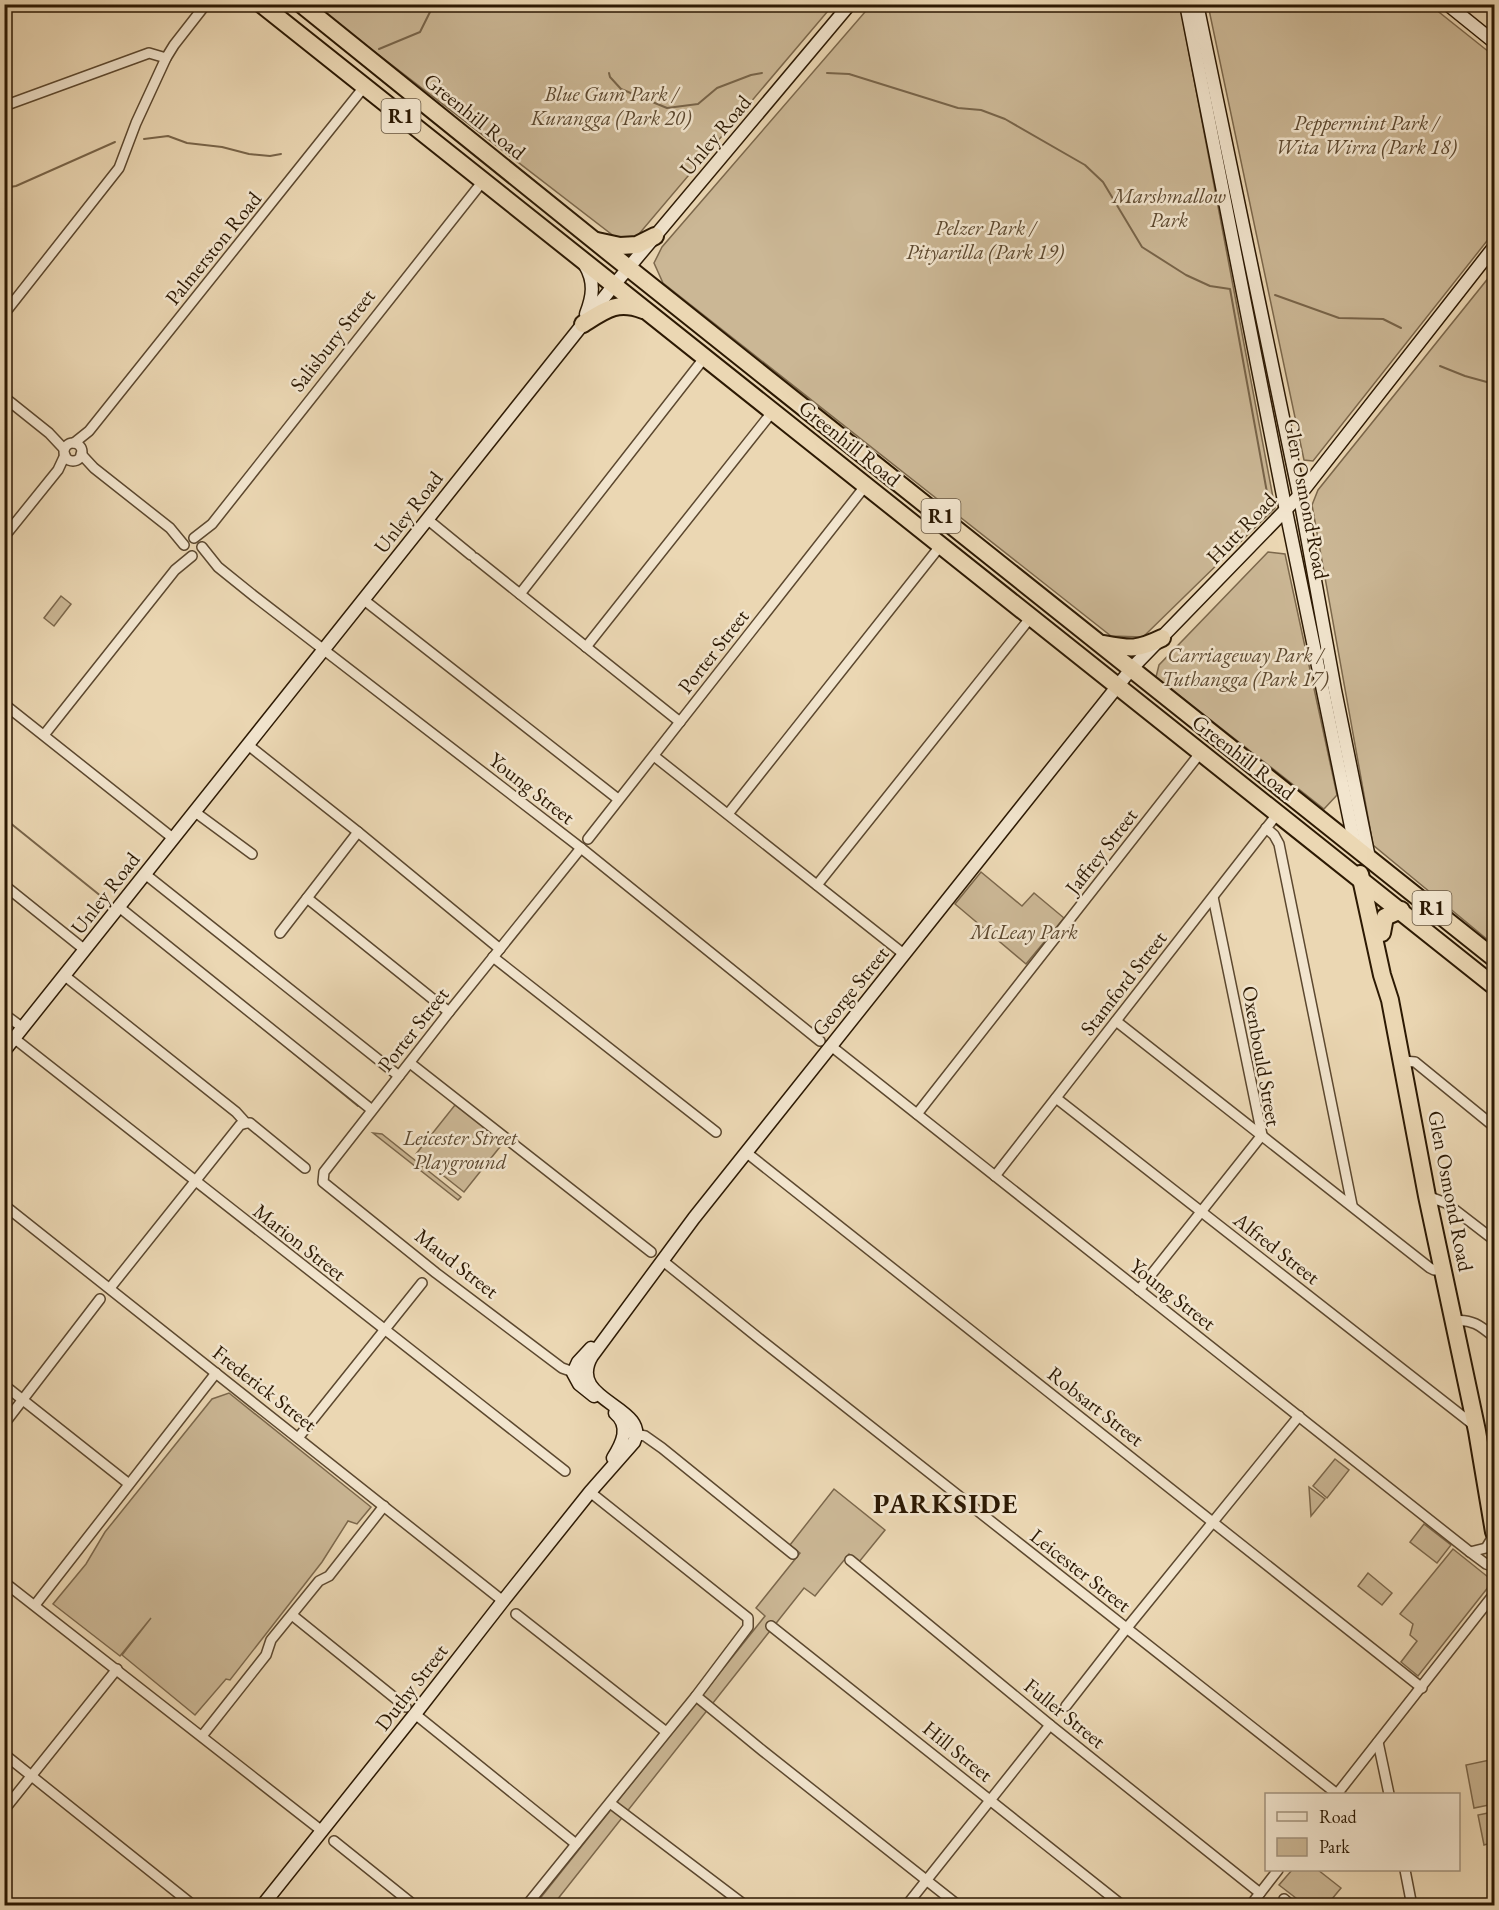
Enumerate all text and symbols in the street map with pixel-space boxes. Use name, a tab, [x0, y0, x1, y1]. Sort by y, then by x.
street label: Greenhill Road	[418, 67, 532, 166]
park label: Blue Gum Park / Kurangga (Park 20)	[530, 80, 692, 131]
street label: Unley Road	[673, 89, 757, 181]
road number: R1	[382, 99, 420, 133]
park label: Peppermint Park / Wita Wirra (Park 18)	[1275, 109, 1457, 160]
park label: Marshmallow Park	[1110, 182, 1226, 233]
street label: Palmerston Road	[159, 185, 267, 310]
park label: Pelzer Park / Pityarilla (Park 19)	[906, 214, 1065, 265]
street label: Salisbury Street	[283, 283, 381, 397]
street label: Greenhill Road	[793, 394, 907, 493]
street label: Glen Osmond Road	[1278, 416, 1336, 582]
street label: Unley Road	[367, 465, 449, 559]
street label: Hutt Road	[1200, 486, 1282, 570]
road number: R1	[922, 499, 960, 533]
street label: Porter Street	[672, 603, 755, 699]
park label: Carriageway Park / Tuthangga (Park 17)	[1162, 641, 1329, 692]
street label: Greenhill Road	[1187, 708, 1301, 806]
street label: Young Street	[483, 746, 581, 830]
street label: Jaffrey Street	[1058, 802, 1143, 901]
street label: Unley Road	[64, 846, 146, 940]
road number: R1	[1412, 891, 1452, 925]
park label: McLeay Park	[968, 918, 1078, 945]
street label: Stamford Street	[1074, 925, 1173, 1041]
street label: George Street	[805, 940, 895, 1042]
street label: Porter Street	[372, 981, 455, 1077]
street label: Oxenbould Street	[1236, 984, 1288, 1129]
street label: Glen Osmond Road	[1422, 1108, 1480, 1274]
park label: Leicester Street Playground	[402, 1124, 518, 1175]
street label: Marion Street	[248, 1197, 352, 1287]
street label: Alfred Street	[1228, 1205, 1326, 1290]
street label: Maud Street	[410, 1222, 505, 1304]
street label: Young Street	[1124, 1252, 1222, 1336]
street label: Frederick Street	[207, 1339, 323, 1438]
street label: Robsart Street	[1042, 1360, 1150, 1452]
district label: PARKSIDE	[873, 1486, 1019, 1521]
street label: Leicester Street	[1025, 1522, 1137, 1618]
street label: Duthy Street	[369, 1638, 454, 1736]
street label: Fuller Street	[1019, 1672, 1112, 1754]
street label: Hill Street	[917, 1715, 999, 1788]
legend	[1265, 1793, 1460, 1871]
text: Road	[1319, 1805, 1358, 1828]
text: Park	[1319, 1835, 1350, 1858]

